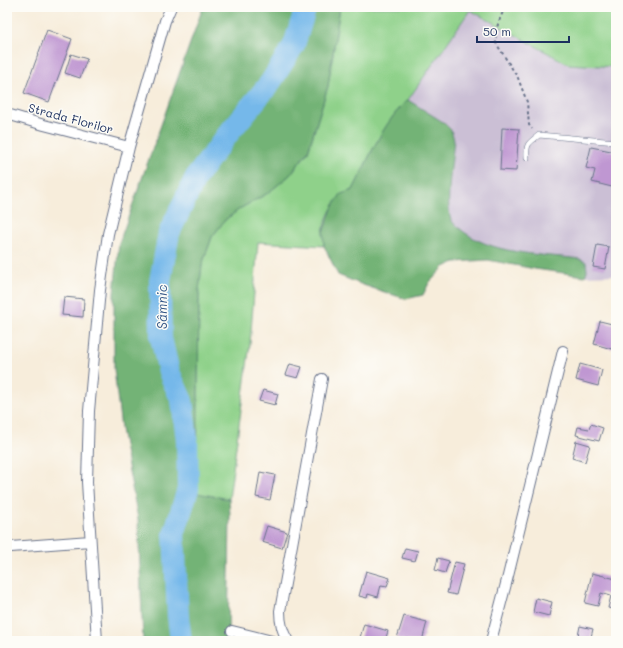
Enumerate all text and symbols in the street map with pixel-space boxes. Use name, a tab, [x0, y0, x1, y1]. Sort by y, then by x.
scale bar	[477, 18, 569, 44]
text: 50 m	[483, 23, 511, 39]
street label: Strada Florilor	[27, 99, 115, 137]
water label: Sâmnic	[153, 284, 170, 329]

